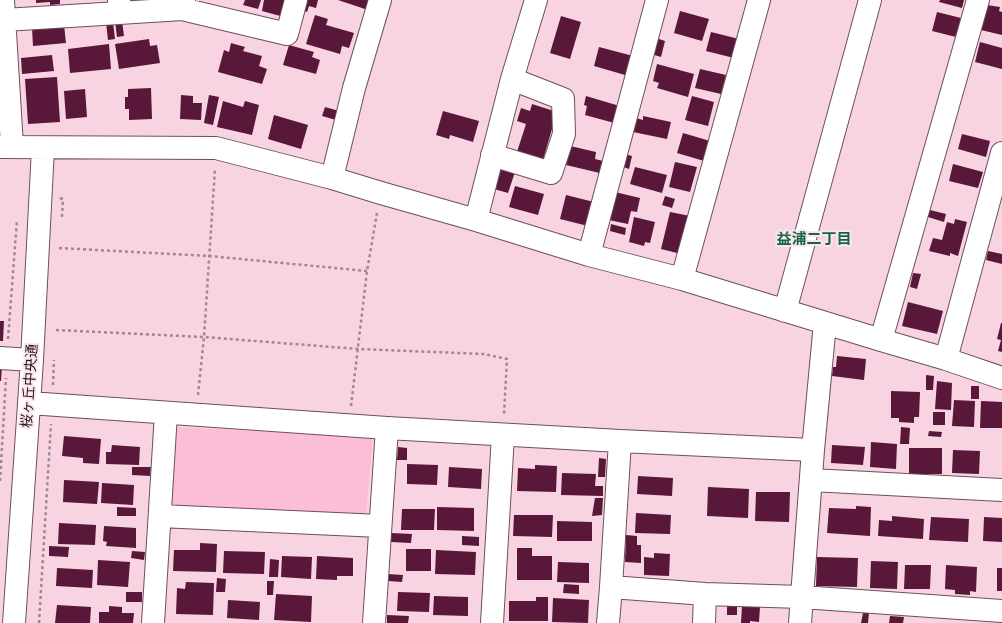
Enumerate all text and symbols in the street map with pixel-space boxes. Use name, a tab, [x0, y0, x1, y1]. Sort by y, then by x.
district label: 益浦二丁目	[777, 231, 851, 249]
street label: 桜ヶ丘中央通	[19, 344, 41, 428]

